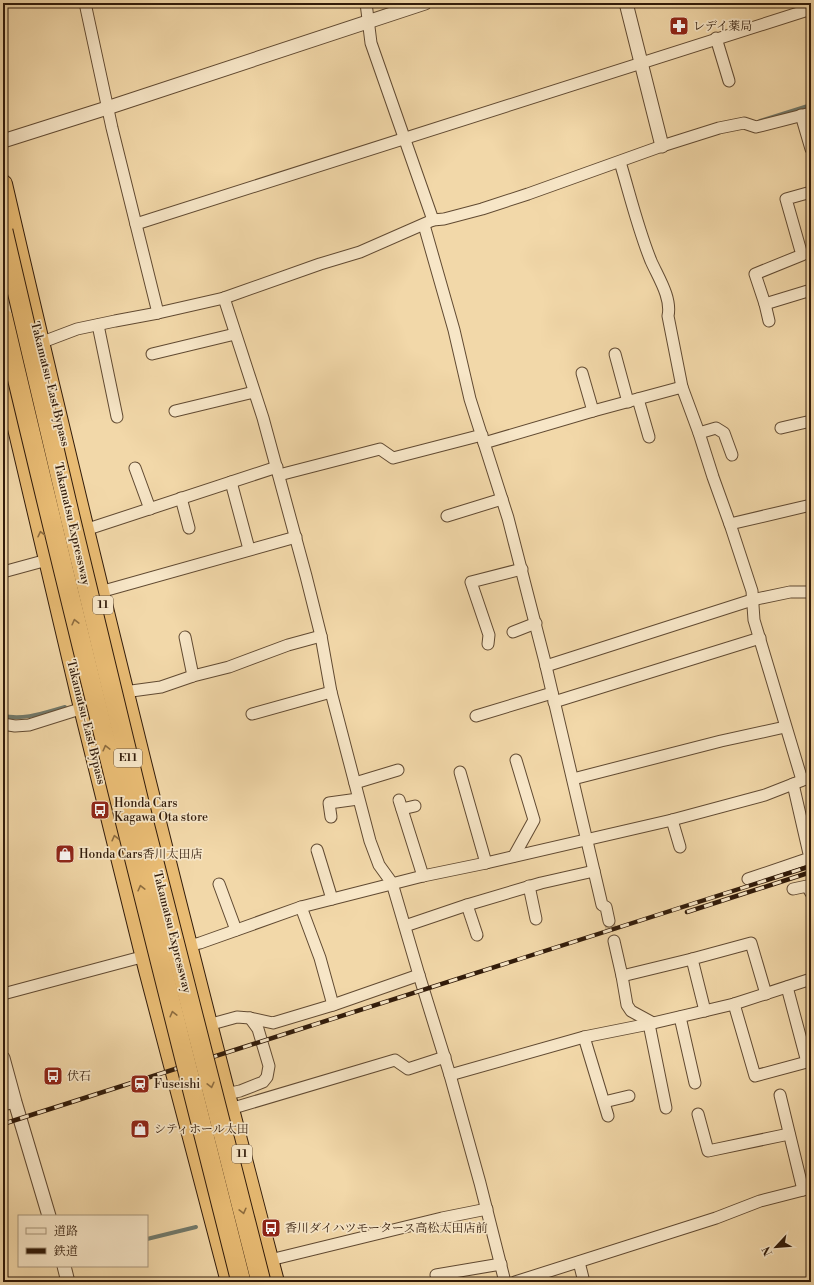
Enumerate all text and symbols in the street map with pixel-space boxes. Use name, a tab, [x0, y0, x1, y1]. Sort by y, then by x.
pharmacy icon: レデイ薬局	[668, 15, 690, 37]
place label: レデイ薬局	[693, 19, 752, 34]
street label: Takamatsu-East Bypass	[27, 320, 73, 448]
street label: Takamatsu Expressway	[51, 461, 93, 587]
one-way arrow	[38, 531, 46, 538]
road number: 11	[93, 596, 113, 614]
one-way arrow	[72, 618, 80, 625]
street label: Takamatsu-East Bypass	[63, 658, 109, 786]
one-way arrow	[103, 745, 111, 751]
road number: E11	[114, 749, 142, 767]
place label: Honda Cars Kagawa Ota store	[114, 796, 208, 825]
bus stop icon: Honda Cars Kagawa Ota store	[89, 799, 111, 821]
one-way arrow	[111, 834, 120, 841]
shop icon: Honda Cars香川太田店	[54, 843, 76, 865]
place label: Honda Cars香川太田店	[79, 847, 203, 862]
street label: Takamatsu Expressway	[150, 869, 194, 995]
one-way arrow	[137, 884, 146, 891]
one-way arrow	[169, 1010, 178, 1017]
bus stop icon: 伏石	[42, 1065, 64, 1087]
place label: 伏石	[67, 1069, 91, 1084]
station icon: Fuseishi	[129, 1073, 151, 1095]
place label: Fuseishi	[154, 1077, 200, 1092]
one-way arrow	[206, 1082, 215, 1089]
shop icon: シティホール太田	[129, 1118, 151, 1140]
place label: シティホール太田	[154, 1122, 249, 1137]
road number: 11	[232, 1145, 252, 1163]
one-way arrow	[238, 1208, 247, 1215]
legend	[18, 1215, 148, 1267]
bus stop icon: 香川ダイハツモータース高松太田店前	[260, 1217, 282, 1239]
place label: 香川ダイハツモータース高松太田店前	[285, 1221, 487, 1236]
text: 道路	[54, 1224, 78, 1239]
north arrow	[756, 1227, 796, 1267]
text: 鉄道	[53, 1244, 78, 1259]
text: N	[760, 1244, 776, 1258]

